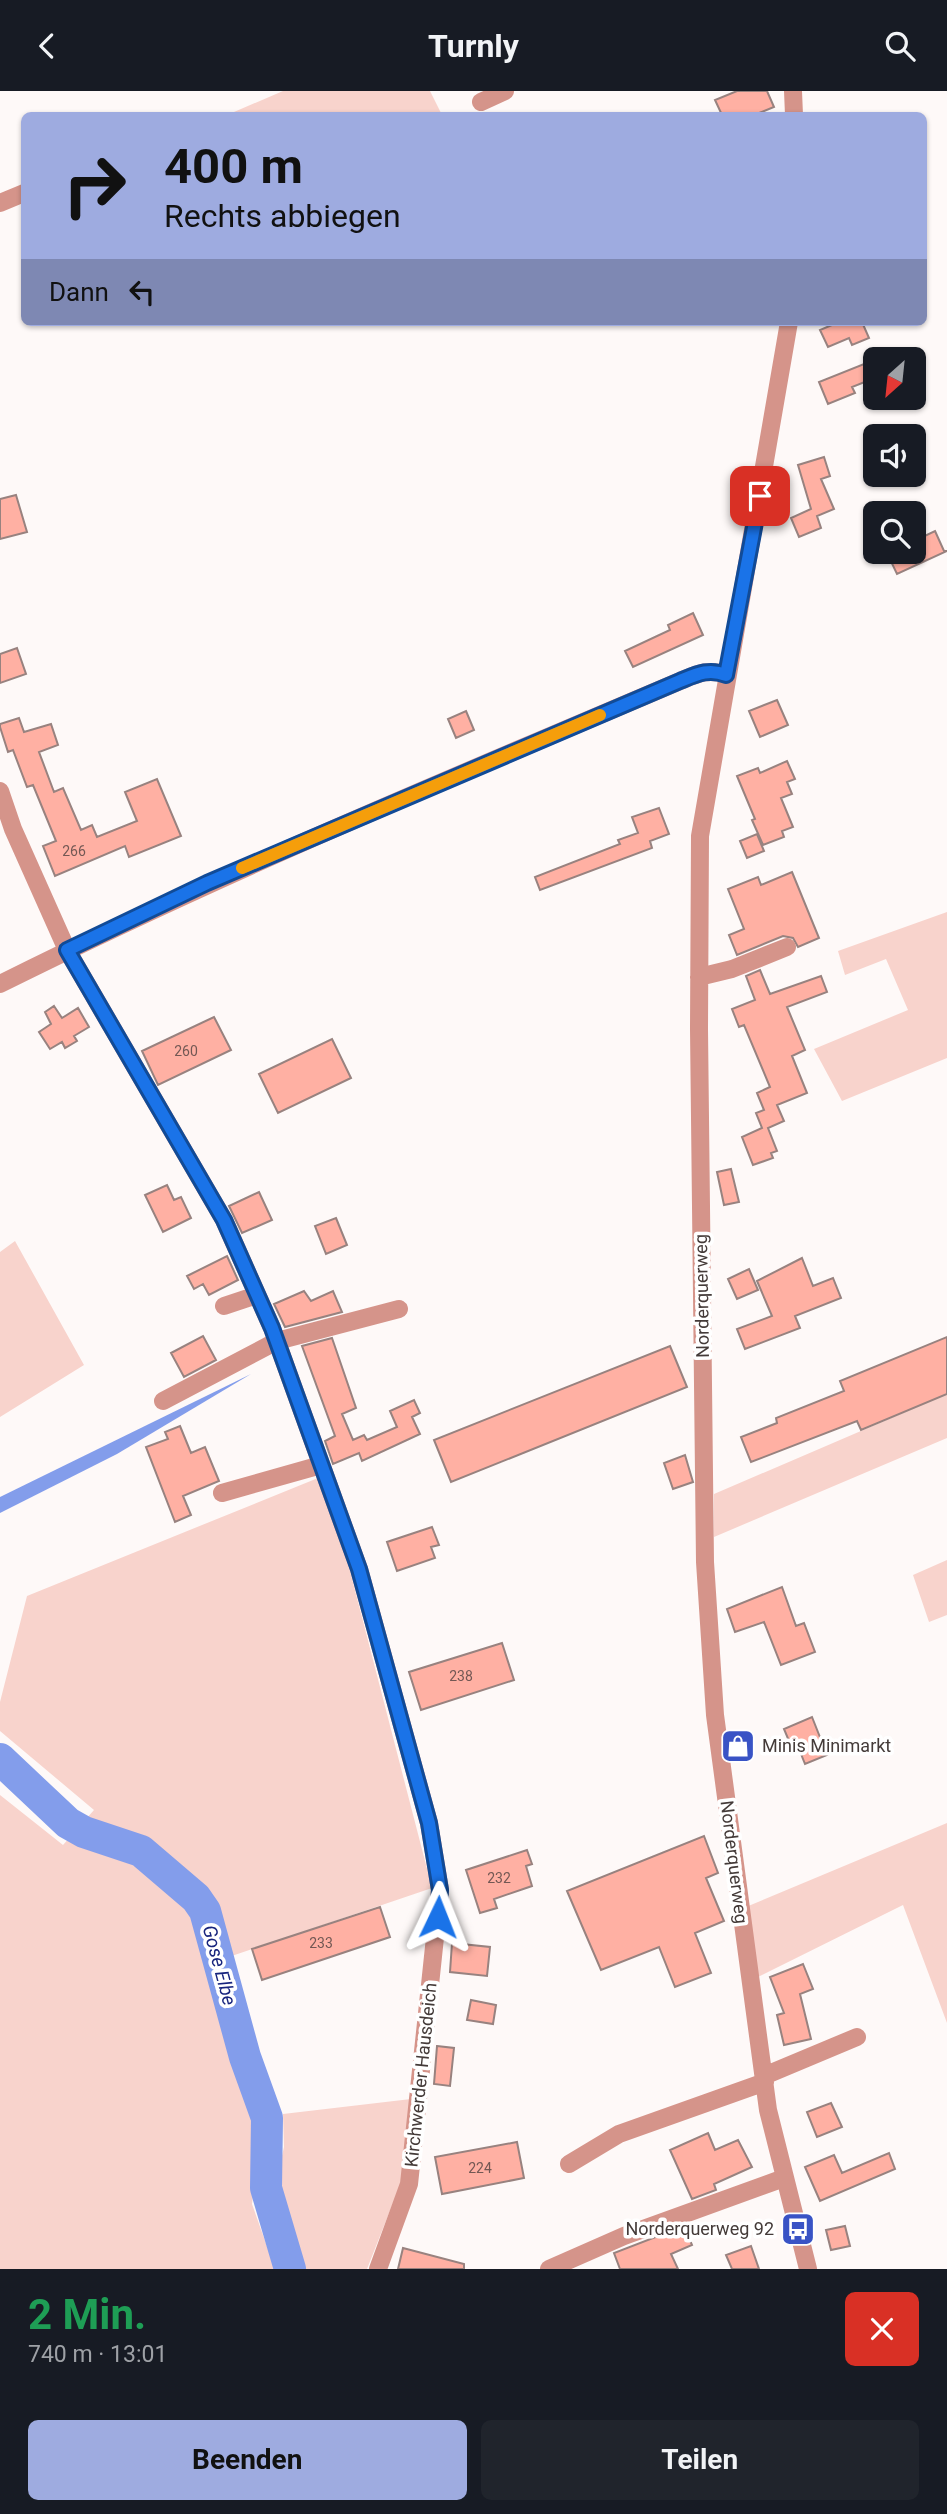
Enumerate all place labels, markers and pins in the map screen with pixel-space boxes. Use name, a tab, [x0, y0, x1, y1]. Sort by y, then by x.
pin	[730, 466, 790, 526]
shop icon: Minis Minimarkt	[719, 1727, 757, 1765]
place label: Minis Minimarkt	[762, 1735, 891, 1756]
bus stop icon: Norderquerweg 92	[779, 2210, 817, 2248]
place label: Norderquerweg 92	[626, 2218, 774, 2239]

